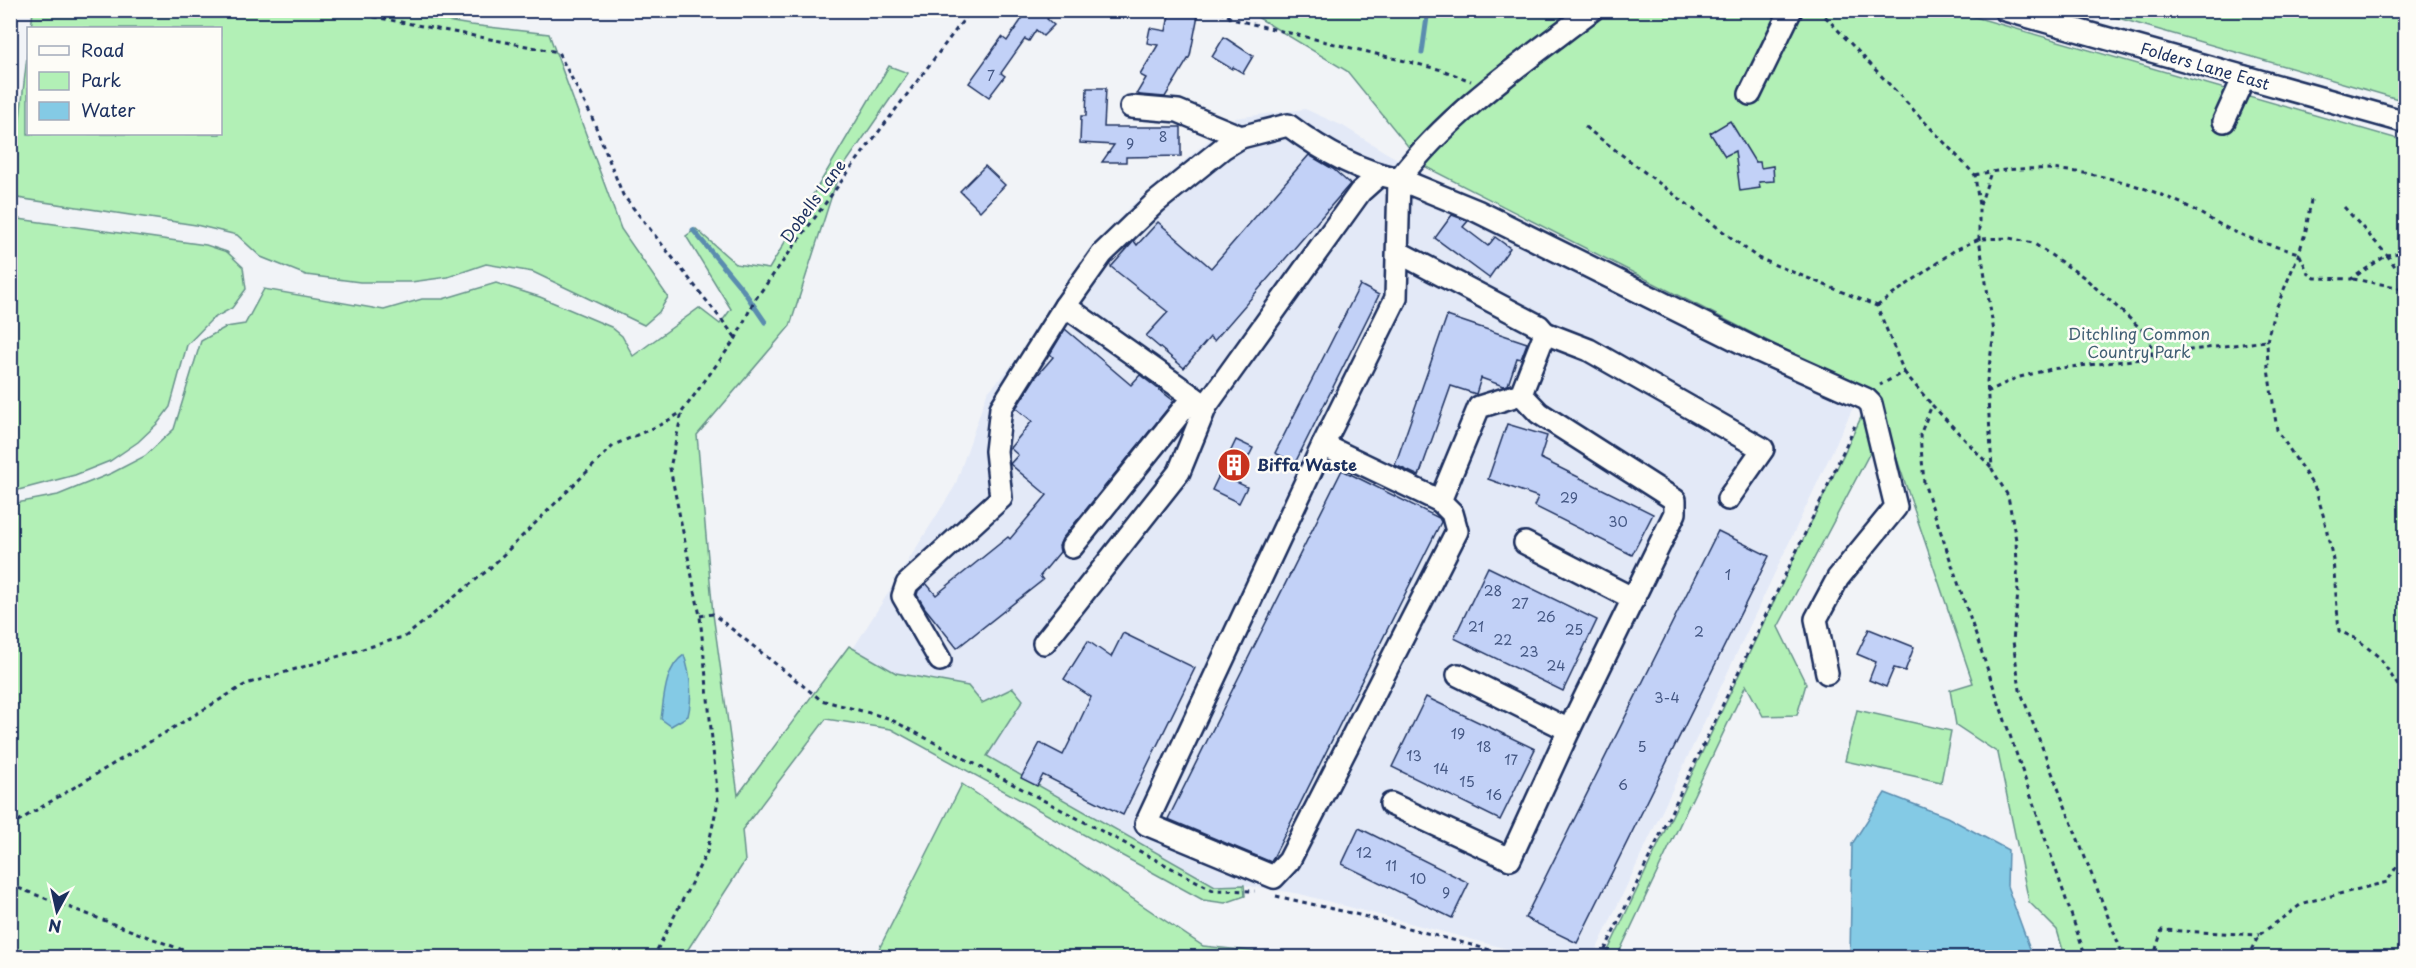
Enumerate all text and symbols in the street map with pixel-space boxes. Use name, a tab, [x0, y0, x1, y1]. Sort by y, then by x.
legend	[27, 27, 222, 135]
street label: Folders Lane East	[2138, 35, 2273, 95]
text: Road	[81, 36, 125, 63]
house number: 7	[987, 65, 995, 86]
text: Park	[81, 66, 121, 93]
text: Water	[81, 96, 136, 123]
house number: 8	[1159, 126, 1167, 147]
house number: 9	[1126, 133, 1134, 154]
street label: Dobells Lane	[774, 154, 851, 247]
park label: Ditchling Common Country Park	[2068, 321, 2210, 363]
building icon: Biffa Waste	[1216, 447, 1252, 483]
place label: Biffa Waste	[1257, 452, 1357, 476]
house number: 29	[1560, 487, 1578, 508]
house number: 30	[1608, 511, 1628, 532]
house number: 1	[1725, 564, 1731, 585]
house number: 28	[1484, 580, 1502, 601]
house number: 27	[1511, 593, 1529, 614]
house number: 26	[1536, 606, 1556, 627]
house number: 21	[1468, 616, 1484, 637]
house number: 25	[1565, 619, 1583, 640]
house number: 2	[1694, 621, 1704, 642]
house number: 22	[1494, 629, 1512, 650]
house number: 23	[1520, 641, 1538, 662]
house number: 24	[1547, 655, 1565, 676]
house number: 3-4	[1654, 687, 1680, 708]
house number: 19	[1451, 723, 1465, 744]
house number: 18	[1476, 736, 1492, 757]
house number: 5	[1637, 736, 1647, 757]
house number: 13	[1406, 745, 1422, 766]
house number: 17	[1504, 749, 1518, 770]
house number: 14	[1433, 758, 1449, 779]
house number: 15	[1459, 771, 1475, 792]
house number: 6	[1618, 774, 1628, 795]
house number: 16	[1486, 784, 1502, 805]
house number: 12	[1356, 842, 1372, 863]
house number: 11	[1385, 855, 1397, 876]
house number: 10	[1410, 868, 1426, 889]
north arrow	[27, 881, 87, 941]
house number: 9	[1442, 882, 1450, 903]
text: N	[47, 914, 63, 940]

